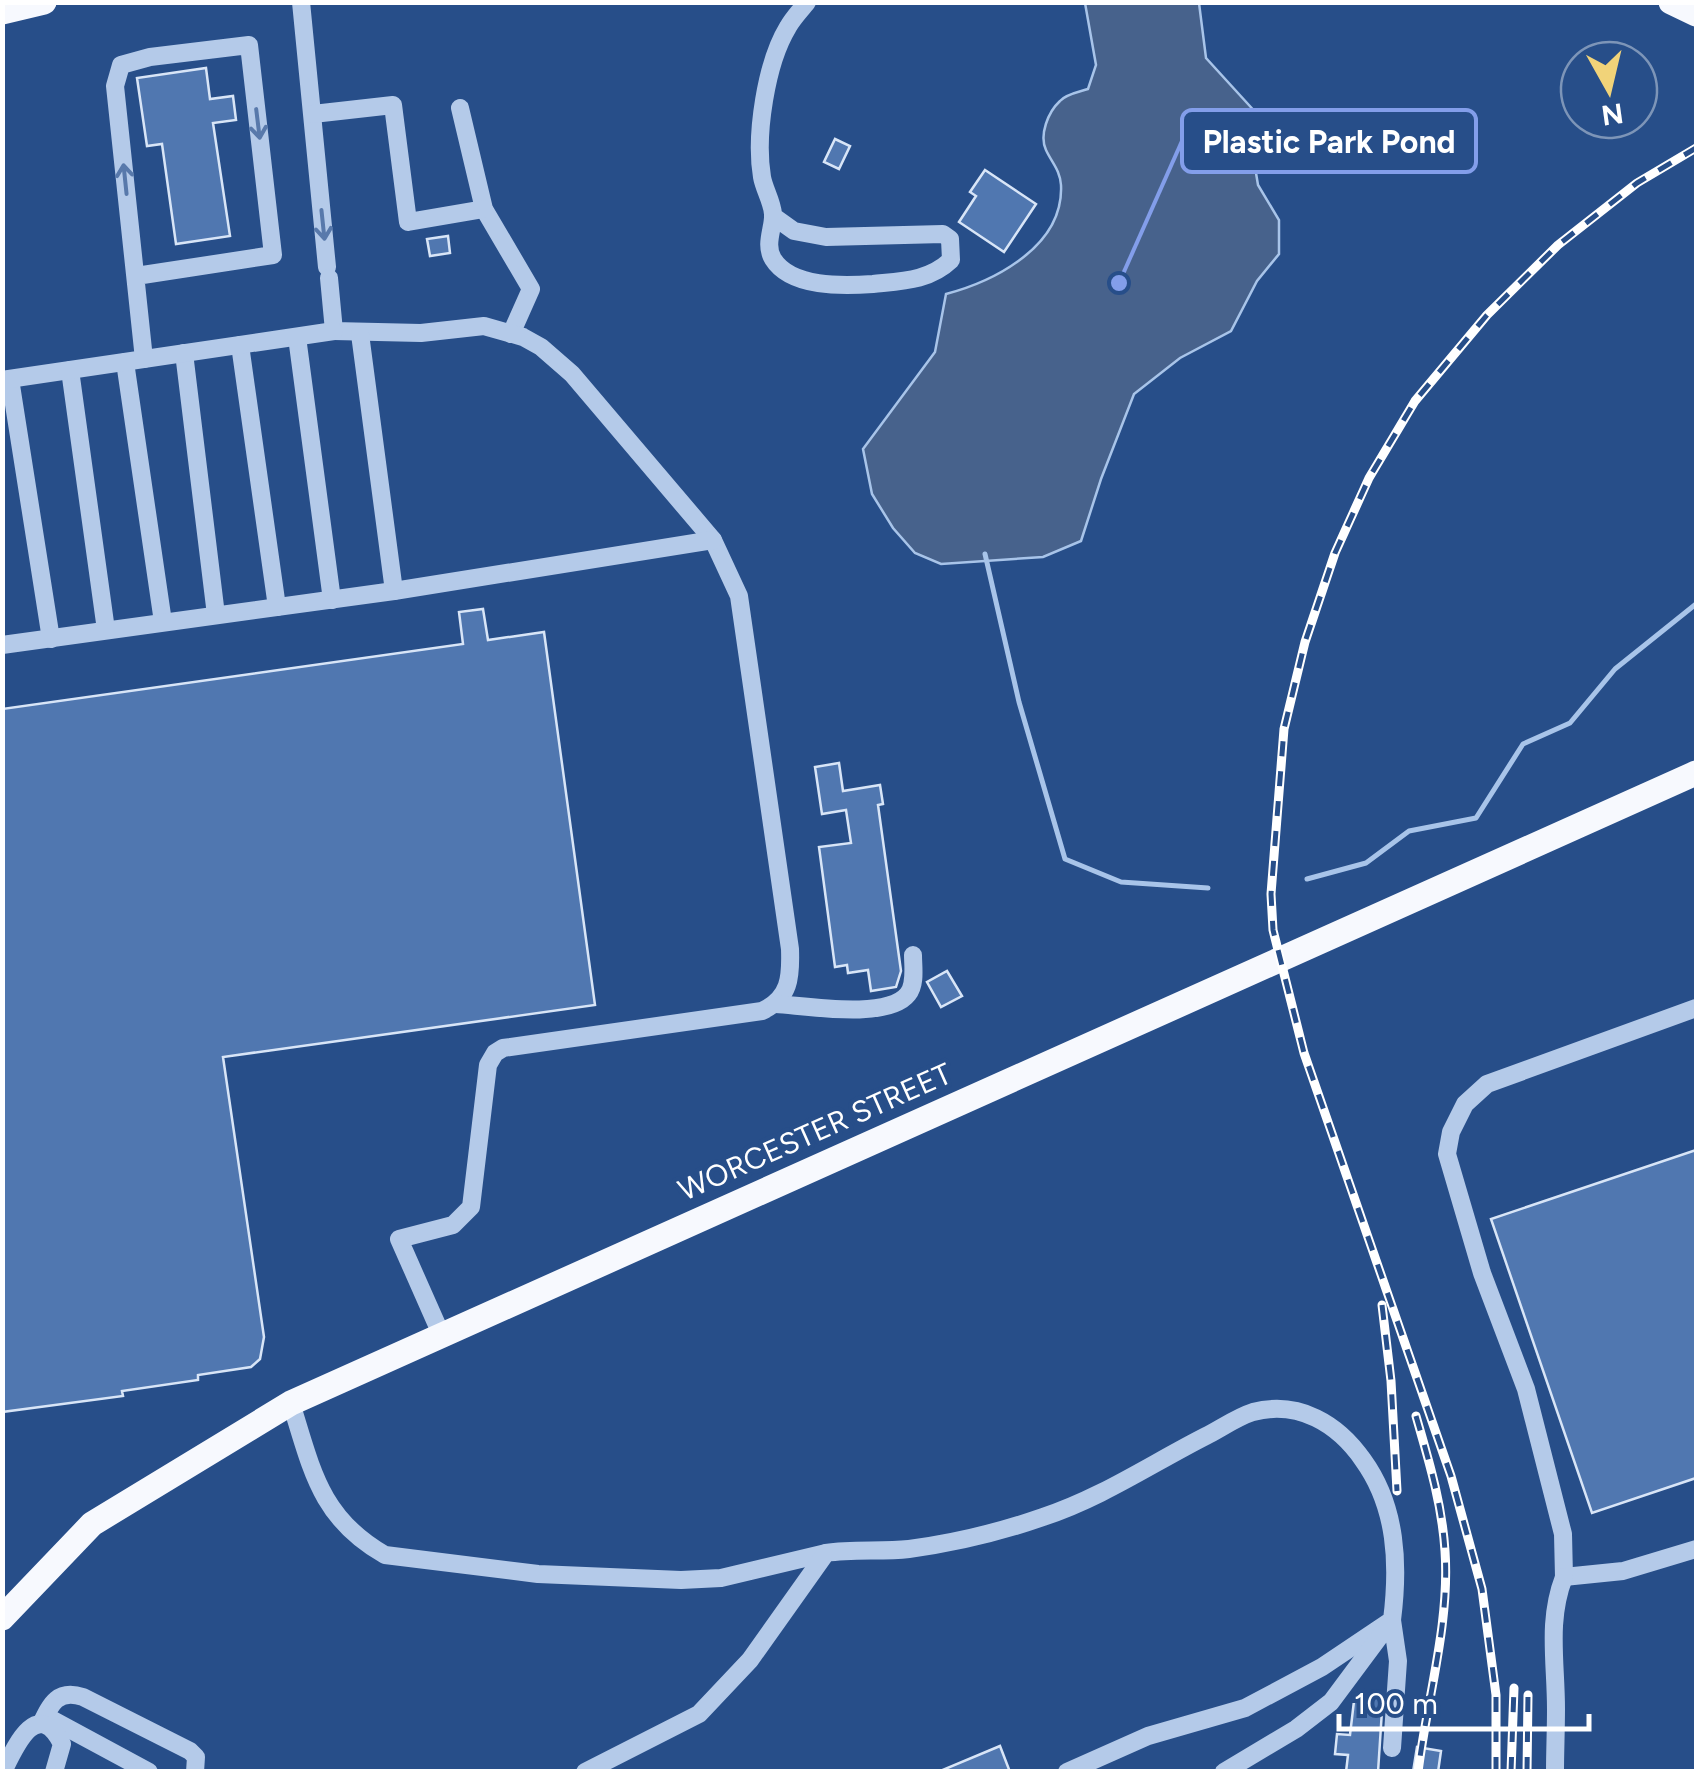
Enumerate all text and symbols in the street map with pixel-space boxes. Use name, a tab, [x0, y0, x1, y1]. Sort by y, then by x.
north arrow	[1559, 40, 1659, 140]
text: N	[1599, 96, 1626, 133]
one-way arrow	[249, 108, 268, 140]
callout: Plastic Park Pond	[1182, 110, 1476, 172]
text: Plastic Park Pond	[1202, 123, 1456, 161]
one-way arrow	[115, 164, 134, 196]
one-way arrow	[314, 209, 333, 241]
street label: WORCESTER STREET	[673, 1054, 957, 1208]
scale bar	[1339, 1669, 1589, 1731]
text: 100 m	[1354, 1685, 1438, 1722]

